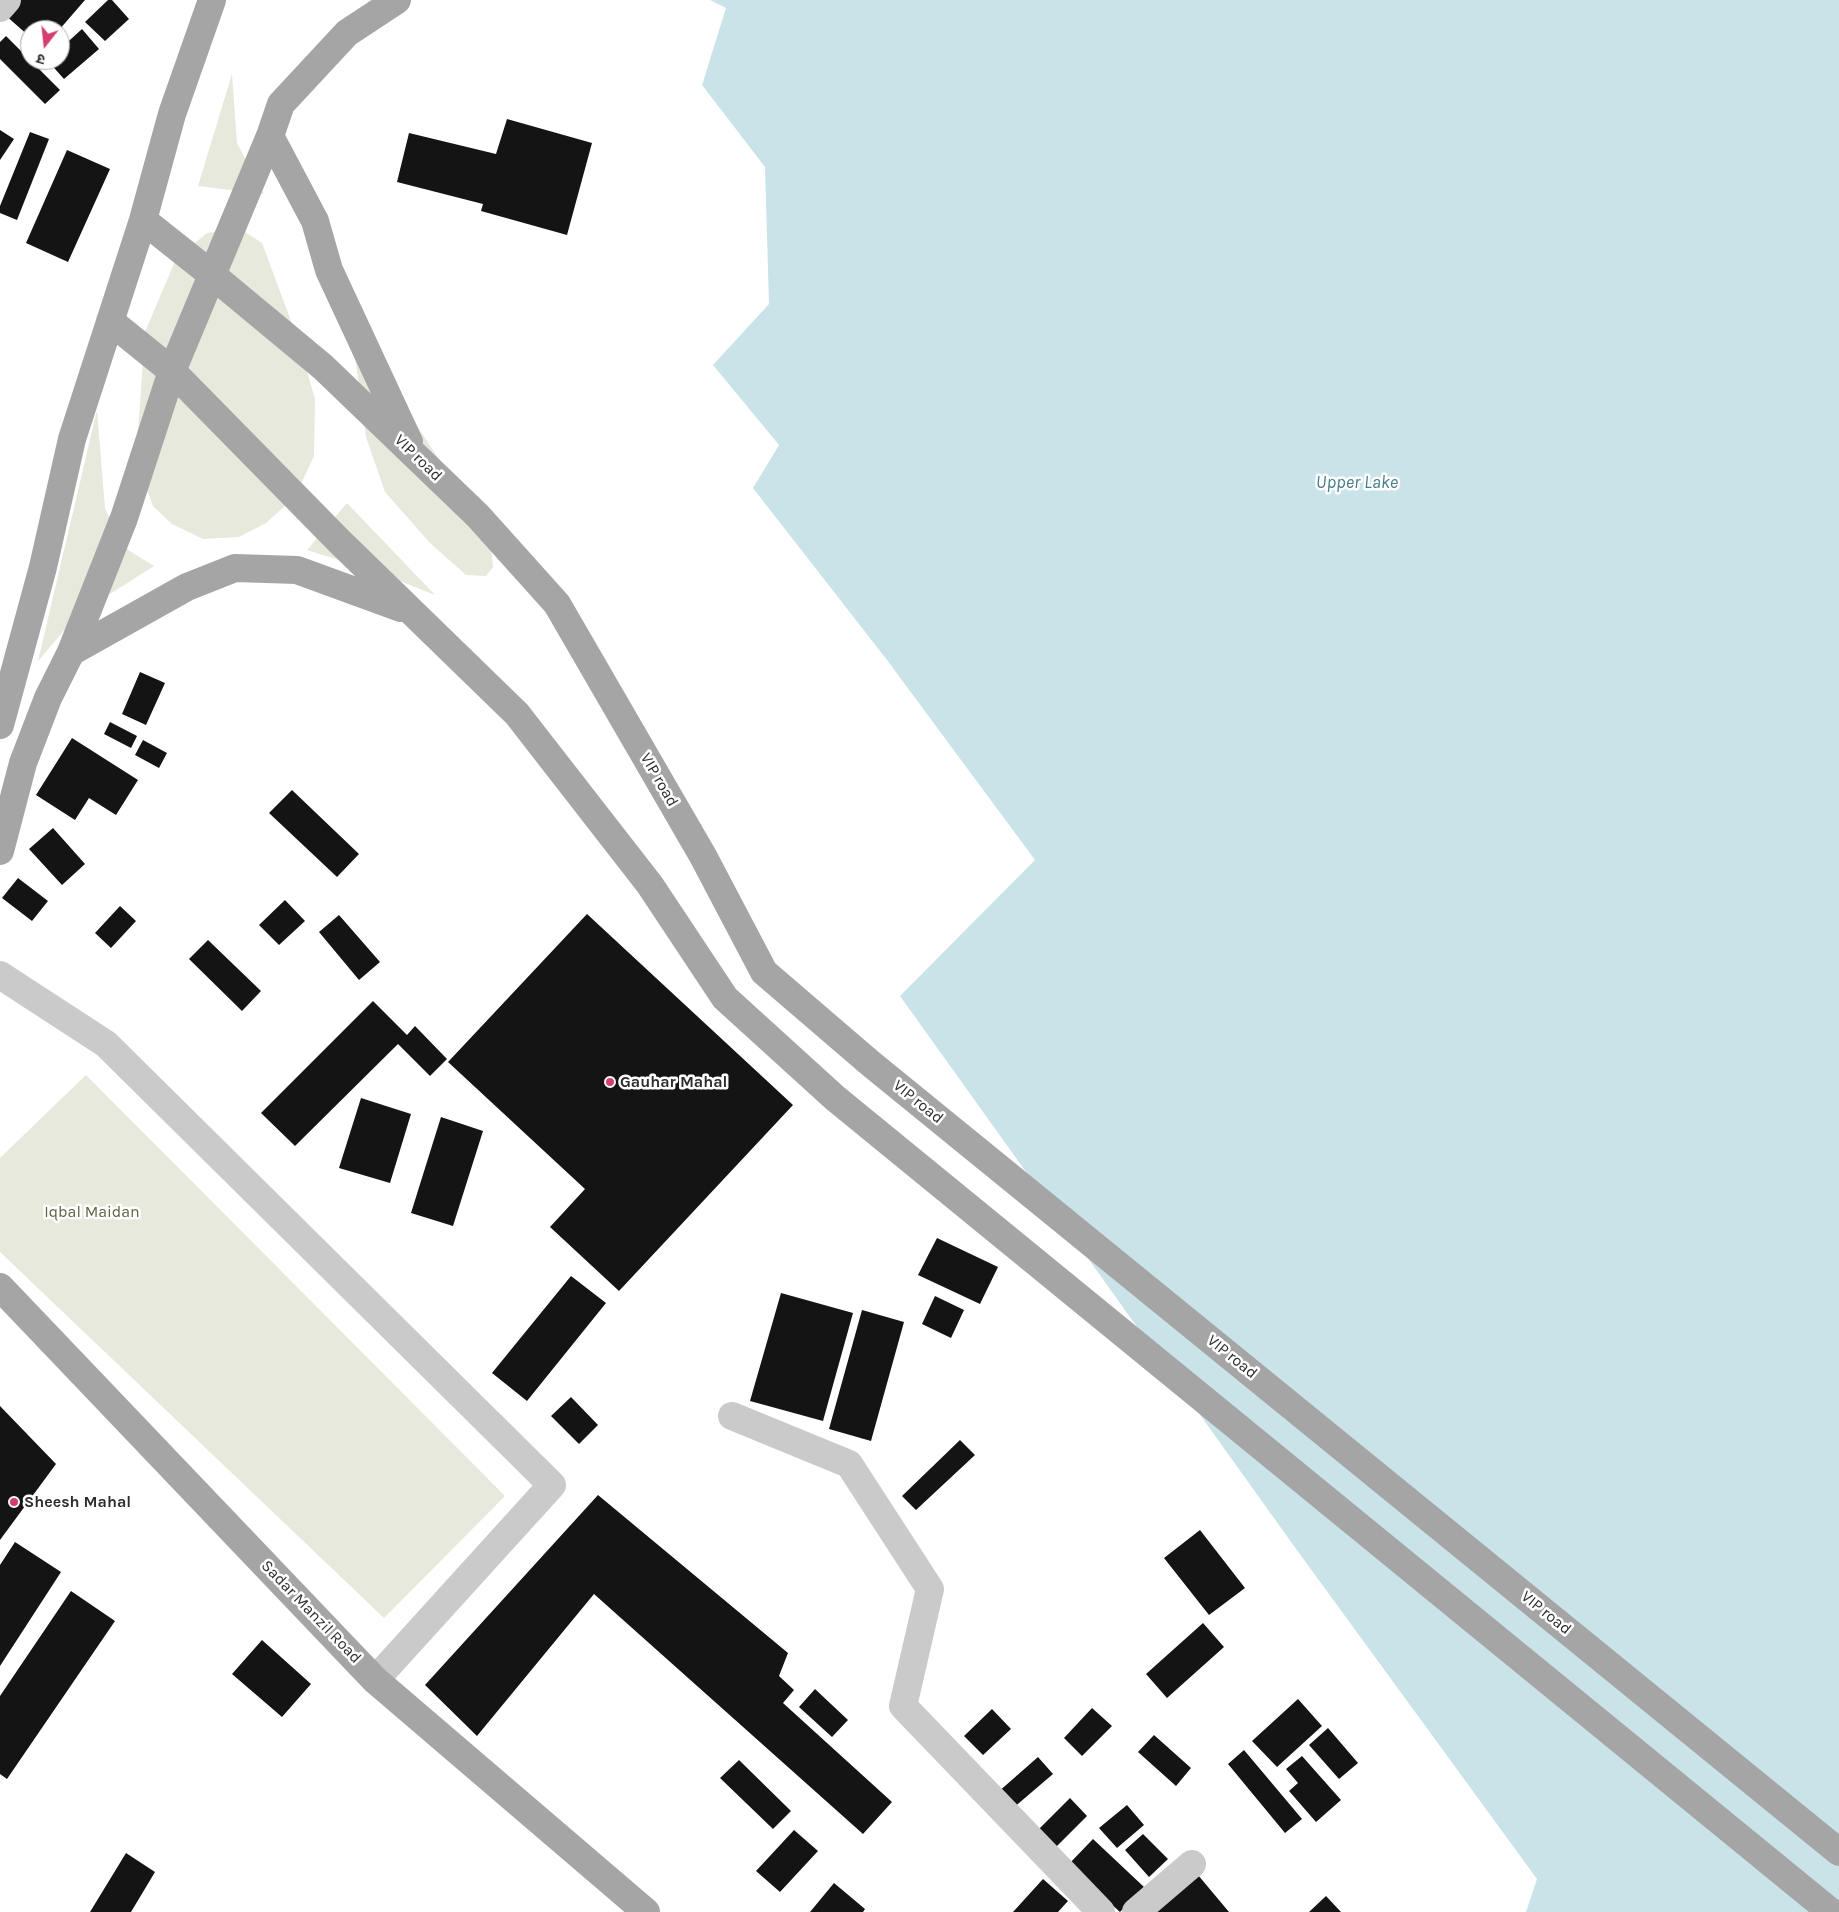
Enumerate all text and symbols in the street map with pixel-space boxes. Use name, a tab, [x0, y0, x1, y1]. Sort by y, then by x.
north arrow	[20, 20, 70, 70]
text: उ	[35, 50, 47, 68]
street label: VIP road	[390, 431, 446, 485]
water label: Upper Lake	[1316, 472, 1398, 494]
street label: VIP road	[636, 750, 682, 810]
place label: Gauhar Mahal	[620, 1072, 727, 1092]
marker: Gauhar Mahal	[604, 1076, 616, 1088]
street label: VIP road	[889, 1076, 947, 1128]
park label: Iqbal Maidan	[44, 1202, 140, 1222]
street label: VIP road	[1203, 1331, 1261, 1383]
place label: Sheesh Mahal	[24, 1492, 131, 1512]
marker: Sheesh Mahal	[8, 1496, 20, 1508]
street label: Sadar Manzil Road	[257, 1556, 365, 1668]
street label: VIP road	[1517, 1587, 1575, 1639]

